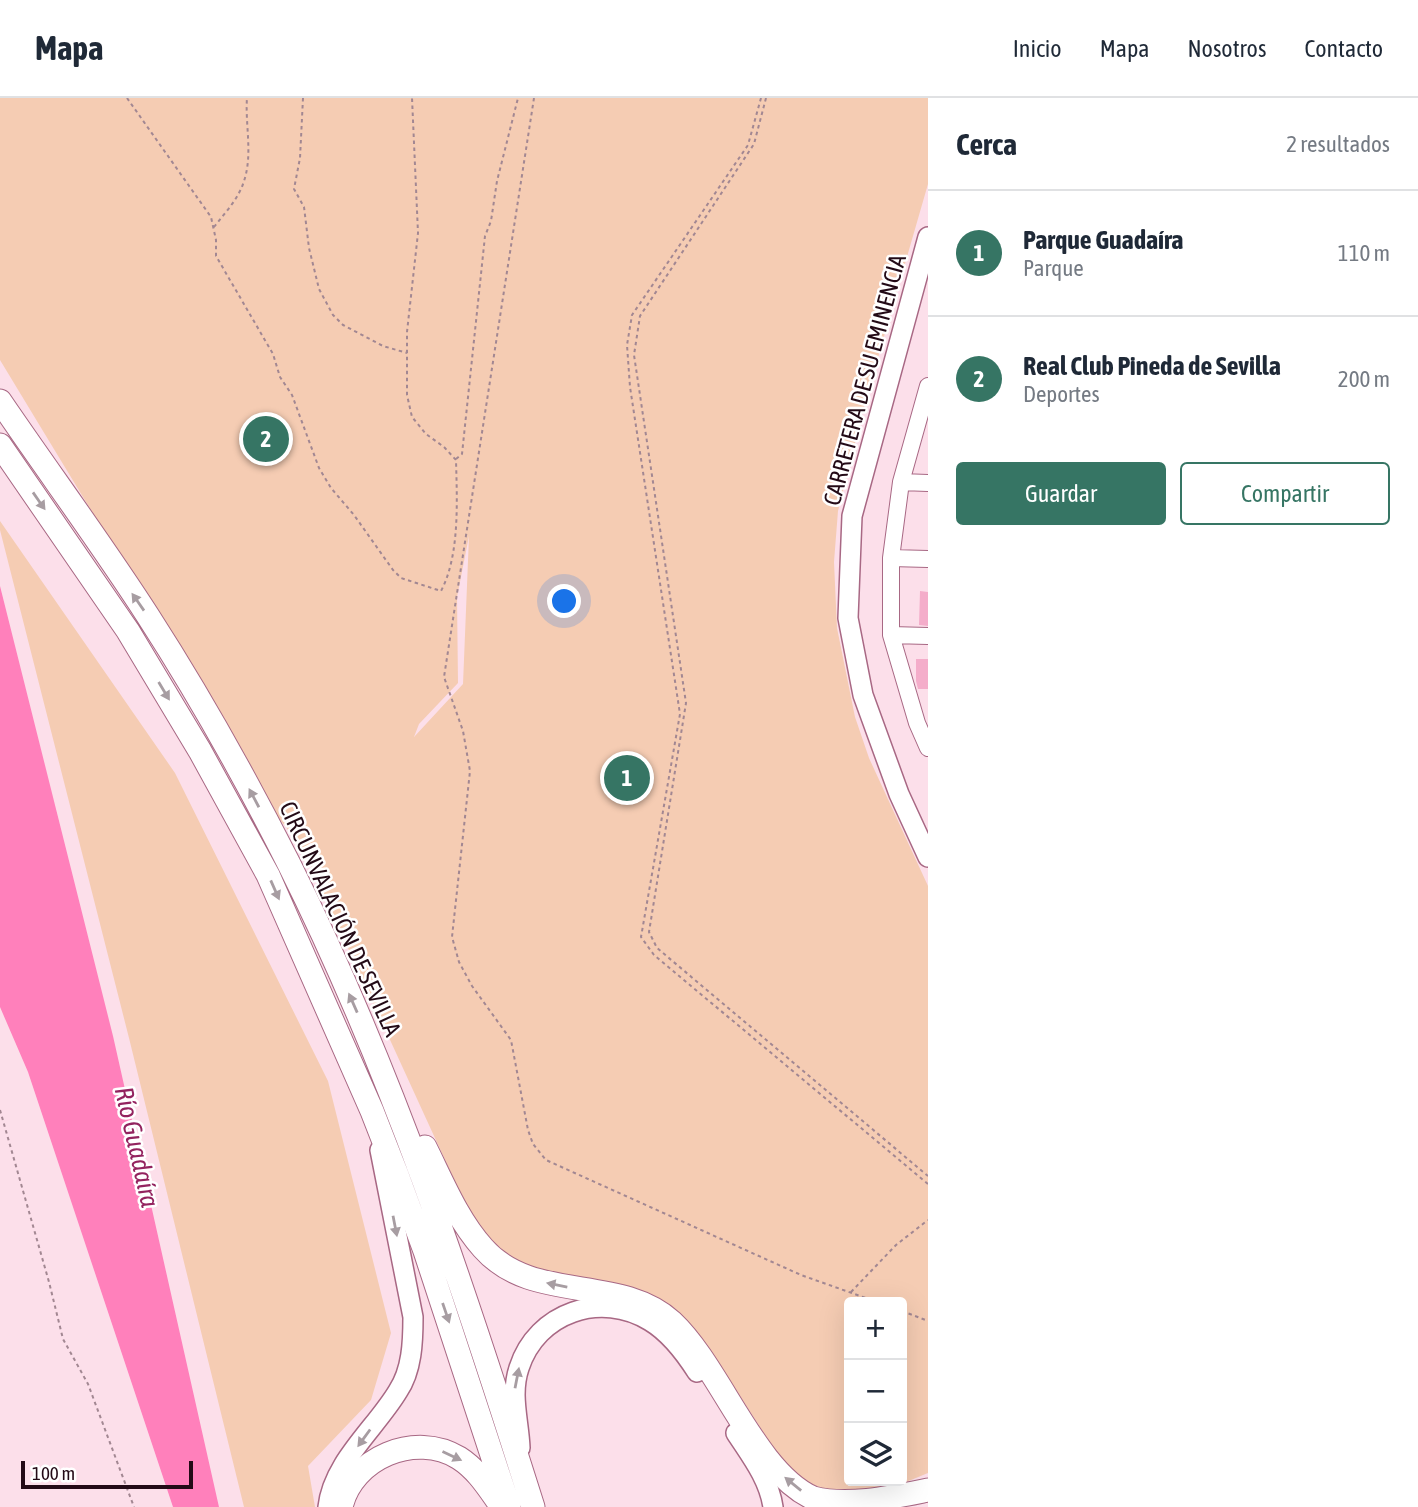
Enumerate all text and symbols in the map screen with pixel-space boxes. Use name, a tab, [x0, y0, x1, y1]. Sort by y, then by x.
text: Mapa	[35, 29, 103, 67]
text: Inicio	[1013, 35, 1062, 62]
text: Mapa	[1100, 35, 1149, 62]
text: Nosotros	[1187, 35, 1266, 62]
text: Contacto	[1304, 35, 1383, 62]
text: Cerca	[956, 127, 1017, 161]
text: 2 resultados	[1286, 131, 1390, 157]
text: Parque Guadaíra	[1023, 225, 1183, 255]
text: 1	[974, 240, 984, 266]
text: 110 m	[1338, 240, 1390, 266]
street label: CARRETERA DE SU EMINENCIA	[818, 251, 911, 508]
text: Parque	[1023, 255, 1084, 281]
text: Real Club Pineda de Sevilla	[1023, 351, 1281, 381]
text: 2	[974, 366, 984, 392]
text: 200 m	[1338, 366, 1390, 392]
text: Deportes	[1023, 381, 1100, 407]
pin: 2	[243, 413, 289, 465]
button: Guardar	[956, 462, 1166, 525]
button: Compartir	[1180, 462, 1390, 525]
one-way arrow	[32, 492, 45, 511]
your location	[547, 584, 581, 618]
one-way arrow	[131, 593, 145, 611]
one-way arrow	[158, 682, 170, 701]
pin: 1	[604, 752, 650, 804]
one-way arrow	[248, 788, 259, 808]
street label: CIRCUNVALACIÓN DE SEVILLA	[274, 797, 407, 1041]
one-way arrow	[269, 880, 281, 900]
one-way arrow	[347, 993, 359, 1013]
water label: Río Guadaíra	[109, 1084, 165, 1210]
one-way arrow	[389, 1215, 400, 1237]
one-way arrow	[546, 1279, 568, 1290]
map controls	[844, 1297, 907, 1486]
button: +	[844, 1297, 907, 1360]
one-way arrow	[441, 1303, 452, 1324]
button: −	[844, 1360, 907, 1423]
one-way arrow	[512, 1367, 523, 1389]
button: layers	[844, 1423, 907, 1486]
one-way arrow	[357, 1429, 371, 1447]
one-way arrow	[442, 1450, 462, 1462]
scale bar	[21, 1458, 192, 1490]
text: 100 m	[32, 1462, 75, 1484]
one-way arrow	[785, 1477, 802, 1492]

